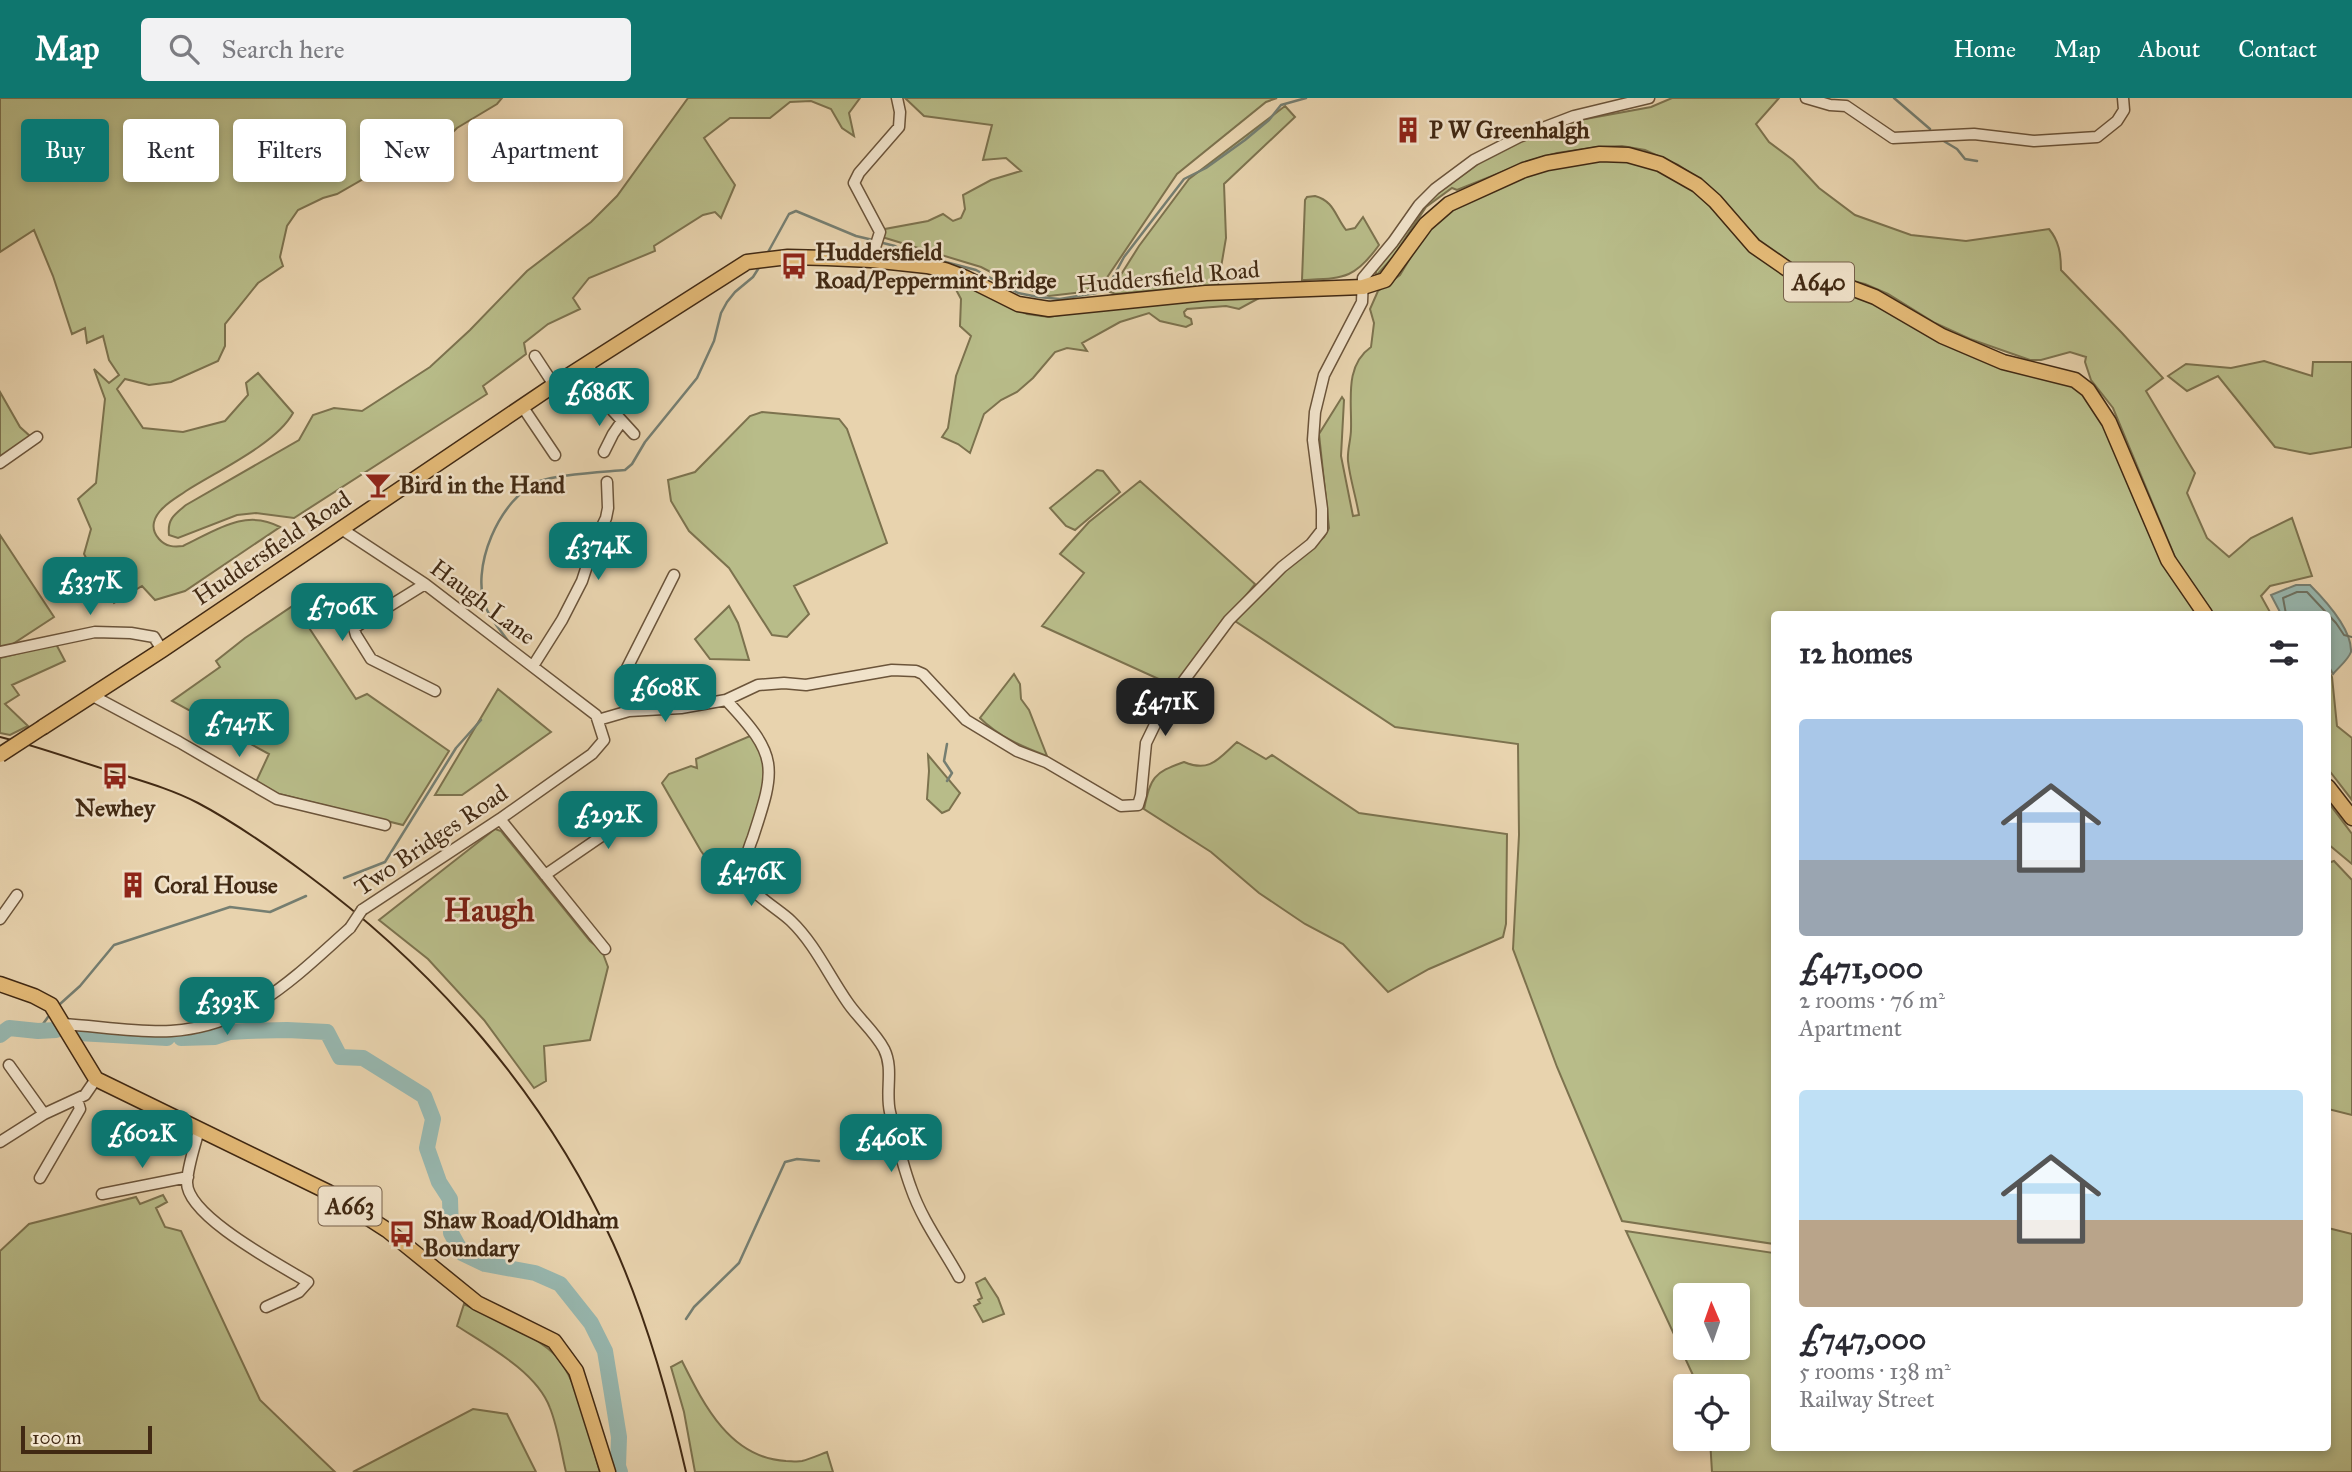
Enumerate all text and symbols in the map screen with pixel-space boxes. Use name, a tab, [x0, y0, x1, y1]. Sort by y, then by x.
search box	[141, 18, 631, 81]
text: Map	[35, 29, 99, 69]
icon: search	[165, 30, 203, 68]
text: Search here	[221, 33, 345, 65]
text: Home	[1953, 34, 2016, 64]
text: Map	[2054, 34, 2101, 64]
text: About	[2139, 34, 2200, 64]
text: Contact	[2238, 34, 2317, 64]
building icon: P W Greenhalgh	[1393, 115, 1423, 145]
place label: P W Greenhalgh	[1429, 115, 1590, 145]
chip: Buy	[21, 119, 109, 182]
chip: Rent	[123, 119, 219, 182]
chip: Filters	[233, 119, 346, 182]
chip: New	[360, 119, 454, 182]
chip: Apartment	[468, 119, 623, 182]
place label: Huddersfield Road/Peppermint Bridge	[815, 237, 1057, 295]
bus stop icon: Huddersfield Road/Peppermint Bridge	[779, 251, 809, 281]
street label: Huddersfield Road	[1075, 254, 1261, 300]
road number: A640	[1784, 262, 1854, 302]
pin: £686K	[550, 368, 648, 428]
text: £686K	[565, 377, 633, 405]
bar icon: Bird in the Hand	[363, 470, 393, 500]
place label: Bird in the Hand	[399, 470, 566, 500]
street label: Huddersfield Road	[187, 484, 357, 612]
pin: £374K	[549, 522, 647, 582]
text: £374K	[565, 531, 631, 559]
street label: Haugh Lane	[424, 553, 542, 651]
pin: £337K	[41, 558, 139, 617]
text: £337K	[59, 566, 121, 594]
pin: £706K	[293, 584, 391, 643]
text: £706K	[307, 592, 377, 620]
icon: filters	[2265, 634, 2303, 672]
text: 12 homes	[1799, 635, 1912, 671]
pin: £608K	[616, 664, 714, 724]
text: £608K	[630, 673, 700, 701]
pin: £471K	[1116, 678, 1214, 738]
text: £471K	[1132, 687, 1198, 715]
pin: £747K	[190, 700, 288, 759]
text: £747K	[205, 708, 273, 736]
bus stop icon: Newhey	[100, 761, 130, 791]
icon: home	[1988, 765, 2114, 891]
street label: Two Bridges Road	[349, 778, 513, 902]
pin: £292K	[559, 792, 657, 851]
place label: Newhey	[75, 793, 157, 823]
text: £292K	[574, 800, 642, 828]
pin: £476K	[702, 848, 800, 908]
text: £476K	[717, 857, 785, 885]
building icon: Coral House	[118, 870, 148, 900]
place label: Coral House	[154, 870, 278, 900]
district label: Haugh	[444, 891, 535, 930]
text: £471,000	[1799, 950, 1923, 986]
pin: £393K	[178, 978, 276, 1037]
text: £393K	[195, 986, 259, 1014]
text: 2 rooms · 76 m²	[1799, 986, 1945, 1014]
text: Apartment	[1799, 1014, 1902, 1042]
pin: £602K	[93, 1110, 191, 1170]
pin: £460K	[842, 1114, 940, 1174]
text: £602K	[108, 1119, 176, 1147]
text: £460K	[856, 1123, 926, 1151]
icon: home	[1988, 1136, 2114, 1262]
road number: A663	[318, 1186, 382, 1226]
place label: Shaw Road/Oldham Boundary	[423, 1205, 620, 1263]
bus stop icon: Shaw Road/Oldham Boundary	[387, 1219, 417, 1249]
north arrow	[1673, 1283, 1750, 1360]
map controls	[1673, 1283, 1750, 1451]
text: £747,000	[1799, 1321, 1926, 1357]
text: 5 rooms · 138 m²	[1799, 1357, 1951, 1385]
button: locate	[1673, 1374, 1750, 1451]
text: Railway Street	[1799, 1385, 1935, 1413]
scale bar	[21, 1423, 152, 1455]
text: 100 m	[32, 1426, 82, 1449]

